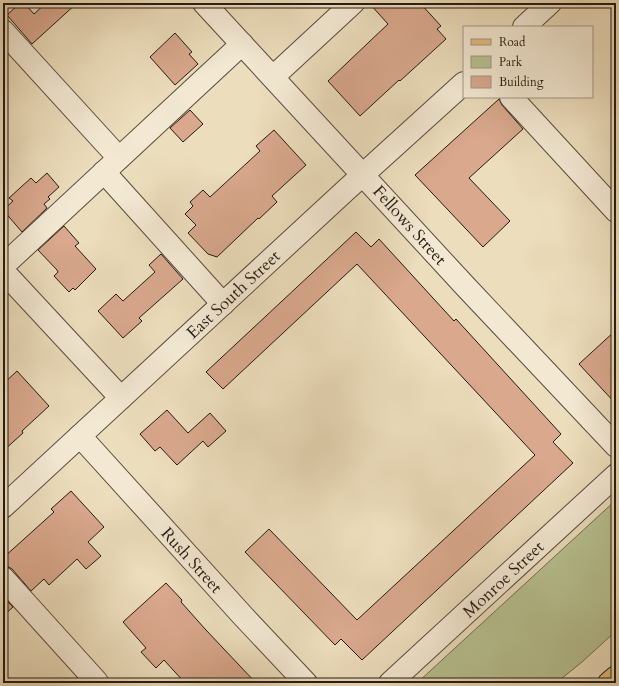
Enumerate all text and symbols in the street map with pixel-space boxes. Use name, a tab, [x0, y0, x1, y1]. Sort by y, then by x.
legend	[463, 26, 593, 98]
text: Road	[499, 34, 526, 50]
text: Park	[499, 54, 523, 70]
text: Building	[499, 74, 544, 90]
street label: Fellows Street	[368, 180, 452, 271]
street label: East South Street	[181, 244, 286, 344]
street label: Rush Street	[156, 522, 228, 599]
street label: Monroe Street	[458, 535, 549, 623]

